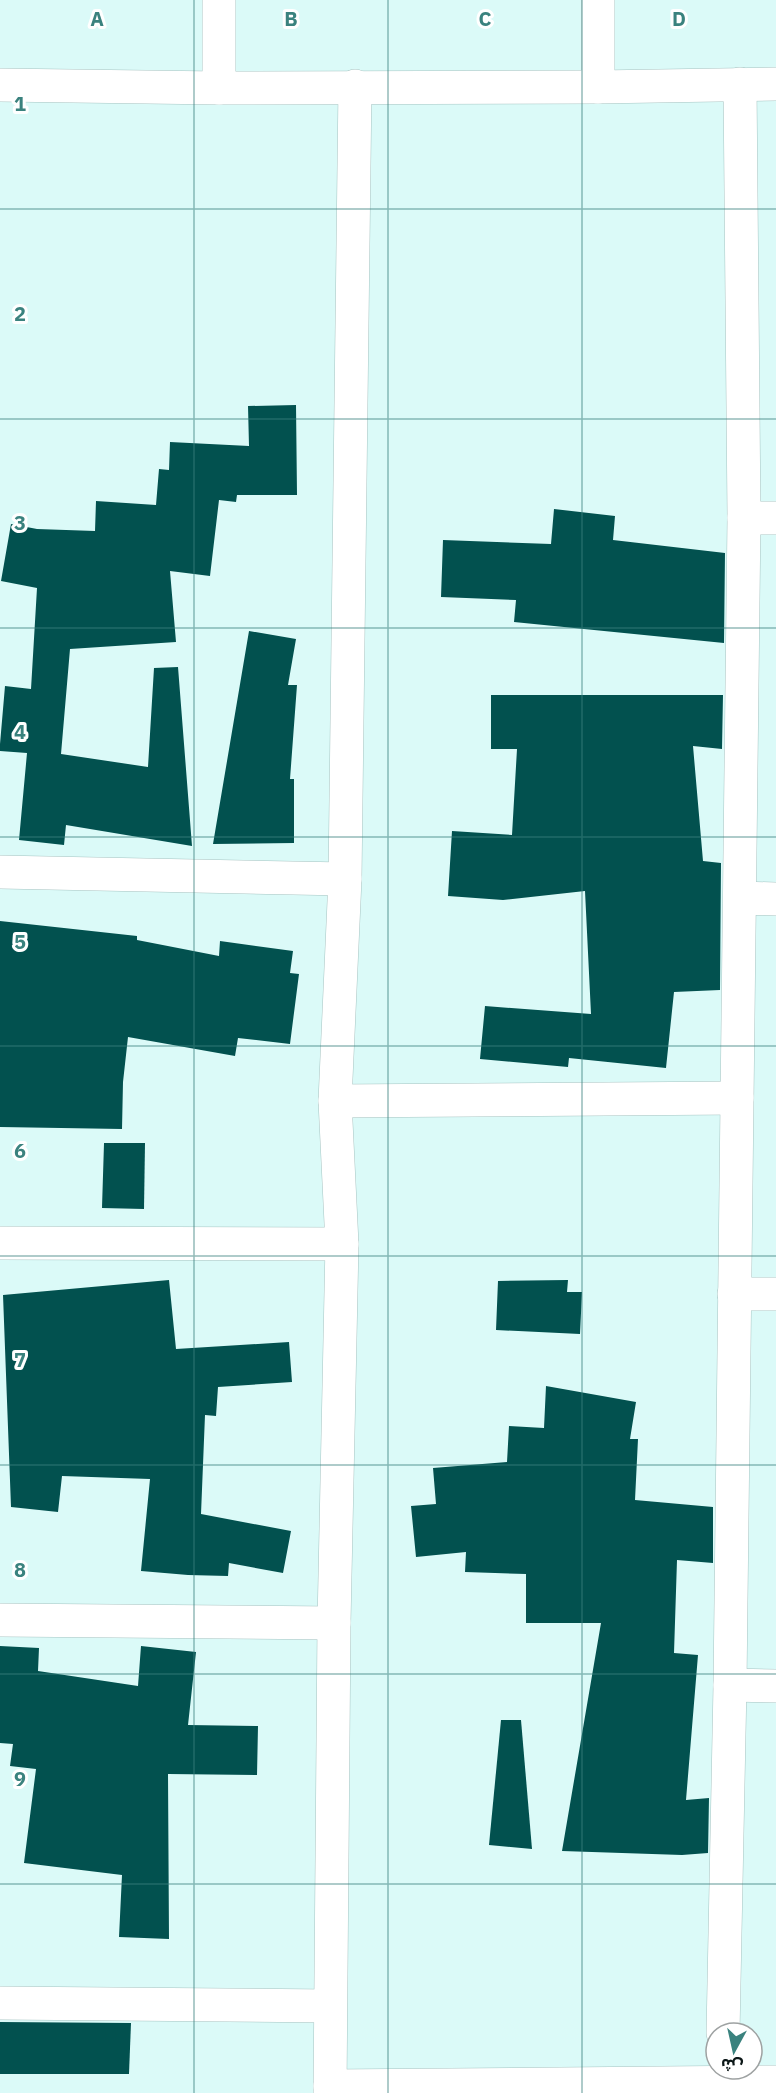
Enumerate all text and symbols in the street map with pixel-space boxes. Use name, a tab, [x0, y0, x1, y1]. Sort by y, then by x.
text: A	[90, 5, 104, 32]
text: B	[284, 5, 298, 32]
text: C	[478, 5, 492, 32]
text: D	[672, 5, 686, 32]
text: 1	[14, 90, 26, 117]
text: 2	[14, 300, 26, 327]
text: 3	[14, 509, 26, 536]
text: 4	[14, 718, 26, 745]
text: 5	[14, 928, 26, 955]
text: 6	[14, 1137, 26, 1164]
text: 7	[14, 1346, 26, 1373]
text: 8	[14, 1556, 26, 1583]
text: 9	[14, 1765, 26, 1792]
north arrow	[704, 2021, 764, 2081]
text: ش	[720, 2054, 744, 2077]

